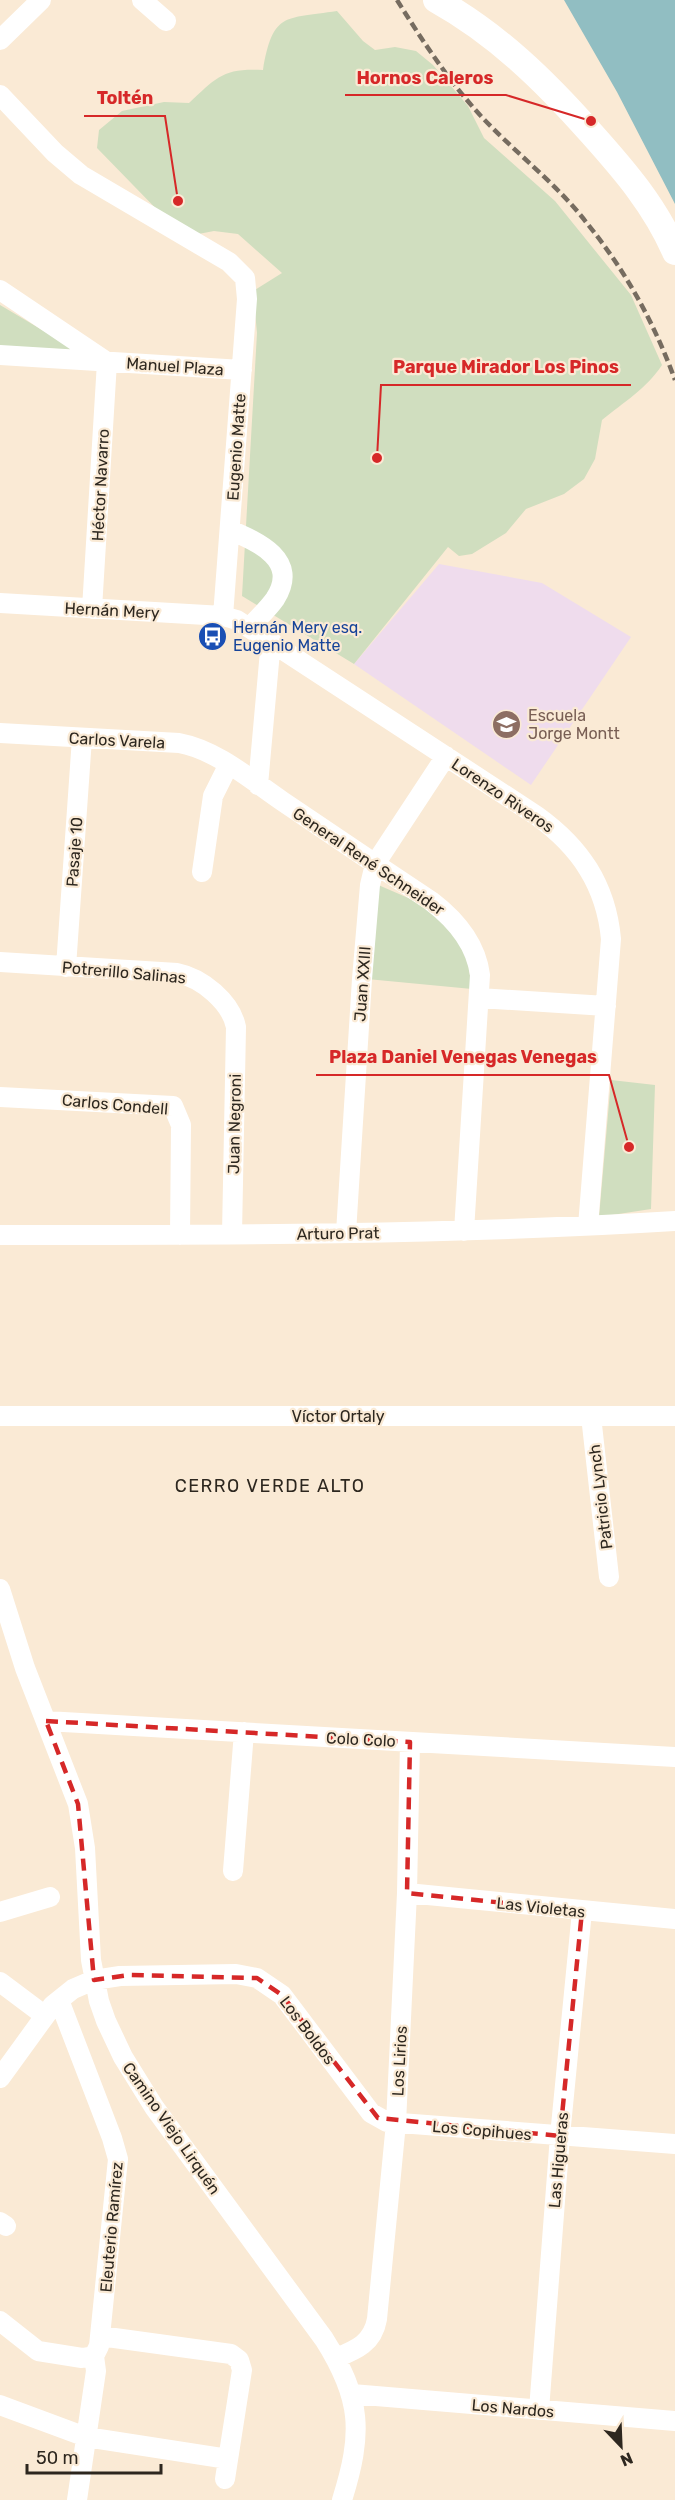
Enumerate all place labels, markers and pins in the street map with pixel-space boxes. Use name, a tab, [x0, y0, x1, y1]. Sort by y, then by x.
callout: Hornos Caleros	[345, 59, 506, 95]
callout: Toltén	[84, 80, 165, 116]
callout: Parque Mirador Los Pinos	[381, 349, 631, 385]
place label: Hernán Mery esq. Eugenio Matte	[233, 618, 362, 655]
bus stop icon: Hernán Mery esq. Eugenio Matte	[196, 620, 228, 652]
place label: Escuela Jorge Montt	[528, 706, 620, 743]
school or university icon: Escuela Jorge Montt	[491, 708, 523, 740]
callout: Plaza Daniel Venegas Venegas	[316, 1039, 609, 1075]

